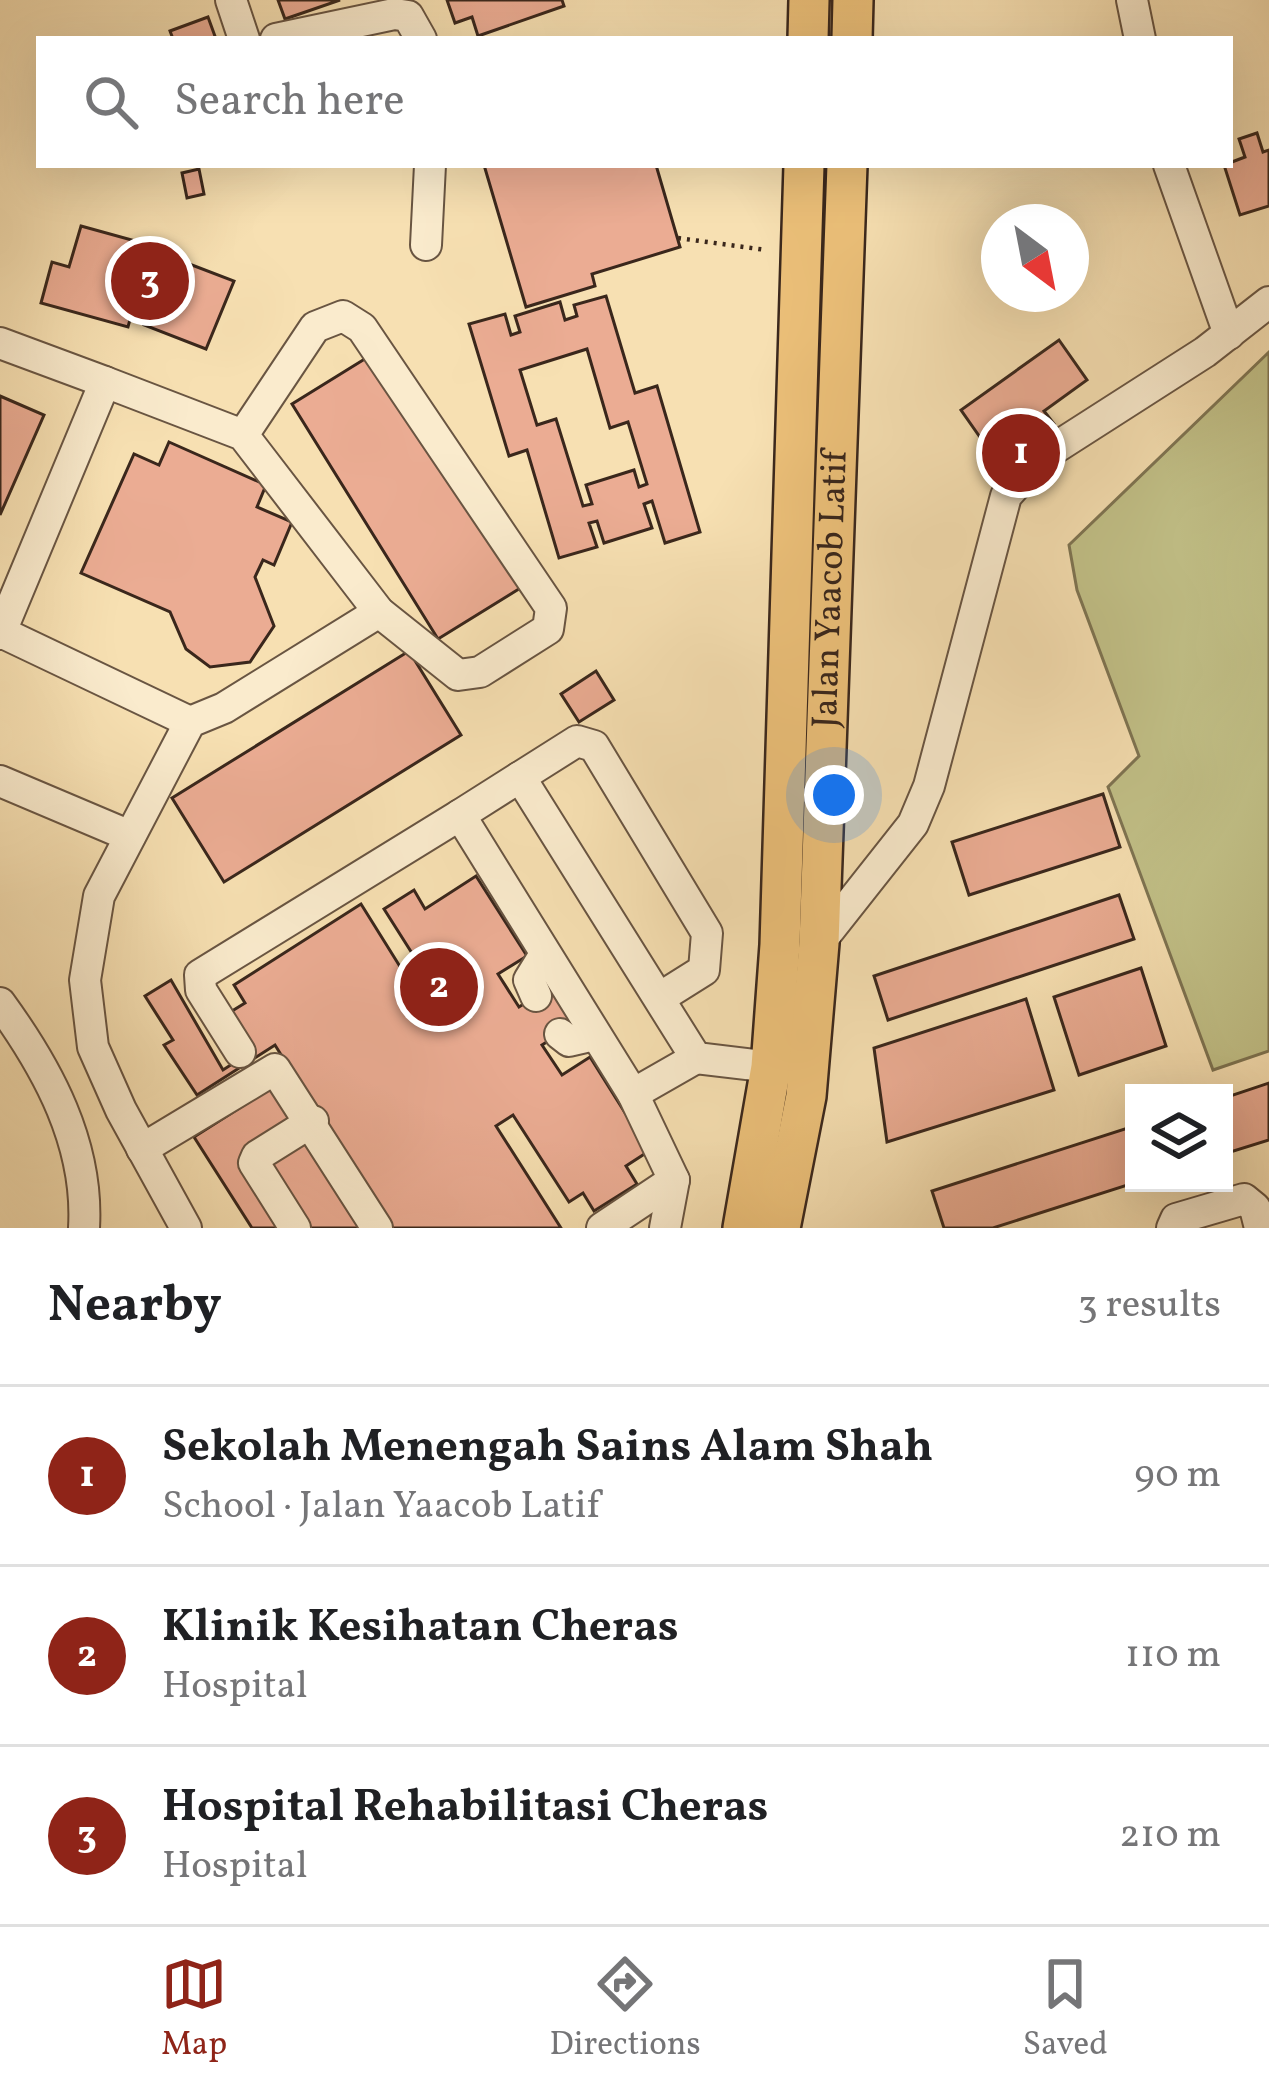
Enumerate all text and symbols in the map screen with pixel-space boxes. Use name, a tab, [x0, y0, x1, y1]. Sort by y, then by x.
search box	[36, 36, 1233, 168]
icon: search	[78, 69, 144, 135]
text: Search here	[174, 71, 405, 134]
north arrow	[981, 204, 1089, 312]
pin: 3	[111, 236, 189, 326]
pin: 1	[982, 408, 1060, 498]
street label: Jalan Yaacob Latif	[802, 446, 862, 729]
your location	[804, 765, 864, 825]
pin: 2	[400, 942, 478, 1032]
map controls	[1125, 1084, 1233, 1192]
button: layers	[1125, 1084, 1233, 1192]
text: Nearby	[48, 1271, 222, 1342]
text: 3 results	[1078, 1279, 1221, 1333]
text: Sekolah Menengah Sains Alam Shah	[162, 1417, 933, 1480]
text: 1	[79, 1449, 95, 1503]
text: 90 m	[1134, 1449, 1221, 1503]
text: School · Jalan Yaacob Latif	[162, 1480, 600, 1534]
text: Klinik Kesihatan Cheras	[162, 1597, 679, 1660]
text: 2	[77, 1629, 97, 1683]
text: 110 m	[1125, 1629, 1221, 1683]
text: Hospital	[162, 1660, 308, 1714]
text: Hospital Rehabilitasi Cheras	[162, 1777, 768, 1840]
text: 3	[77, 1809, 97, 1863]
text: 210 m	[1119, 1809, 1221, 1863]
text: Hospital	[162, 1840, 308, 1894]
tab: Map	[161, 1951, 227, 2069]
tab: Directions	[549, 1951, 701, 2069]
tab: Saved	[1023, 1951, 1108, 2069]

